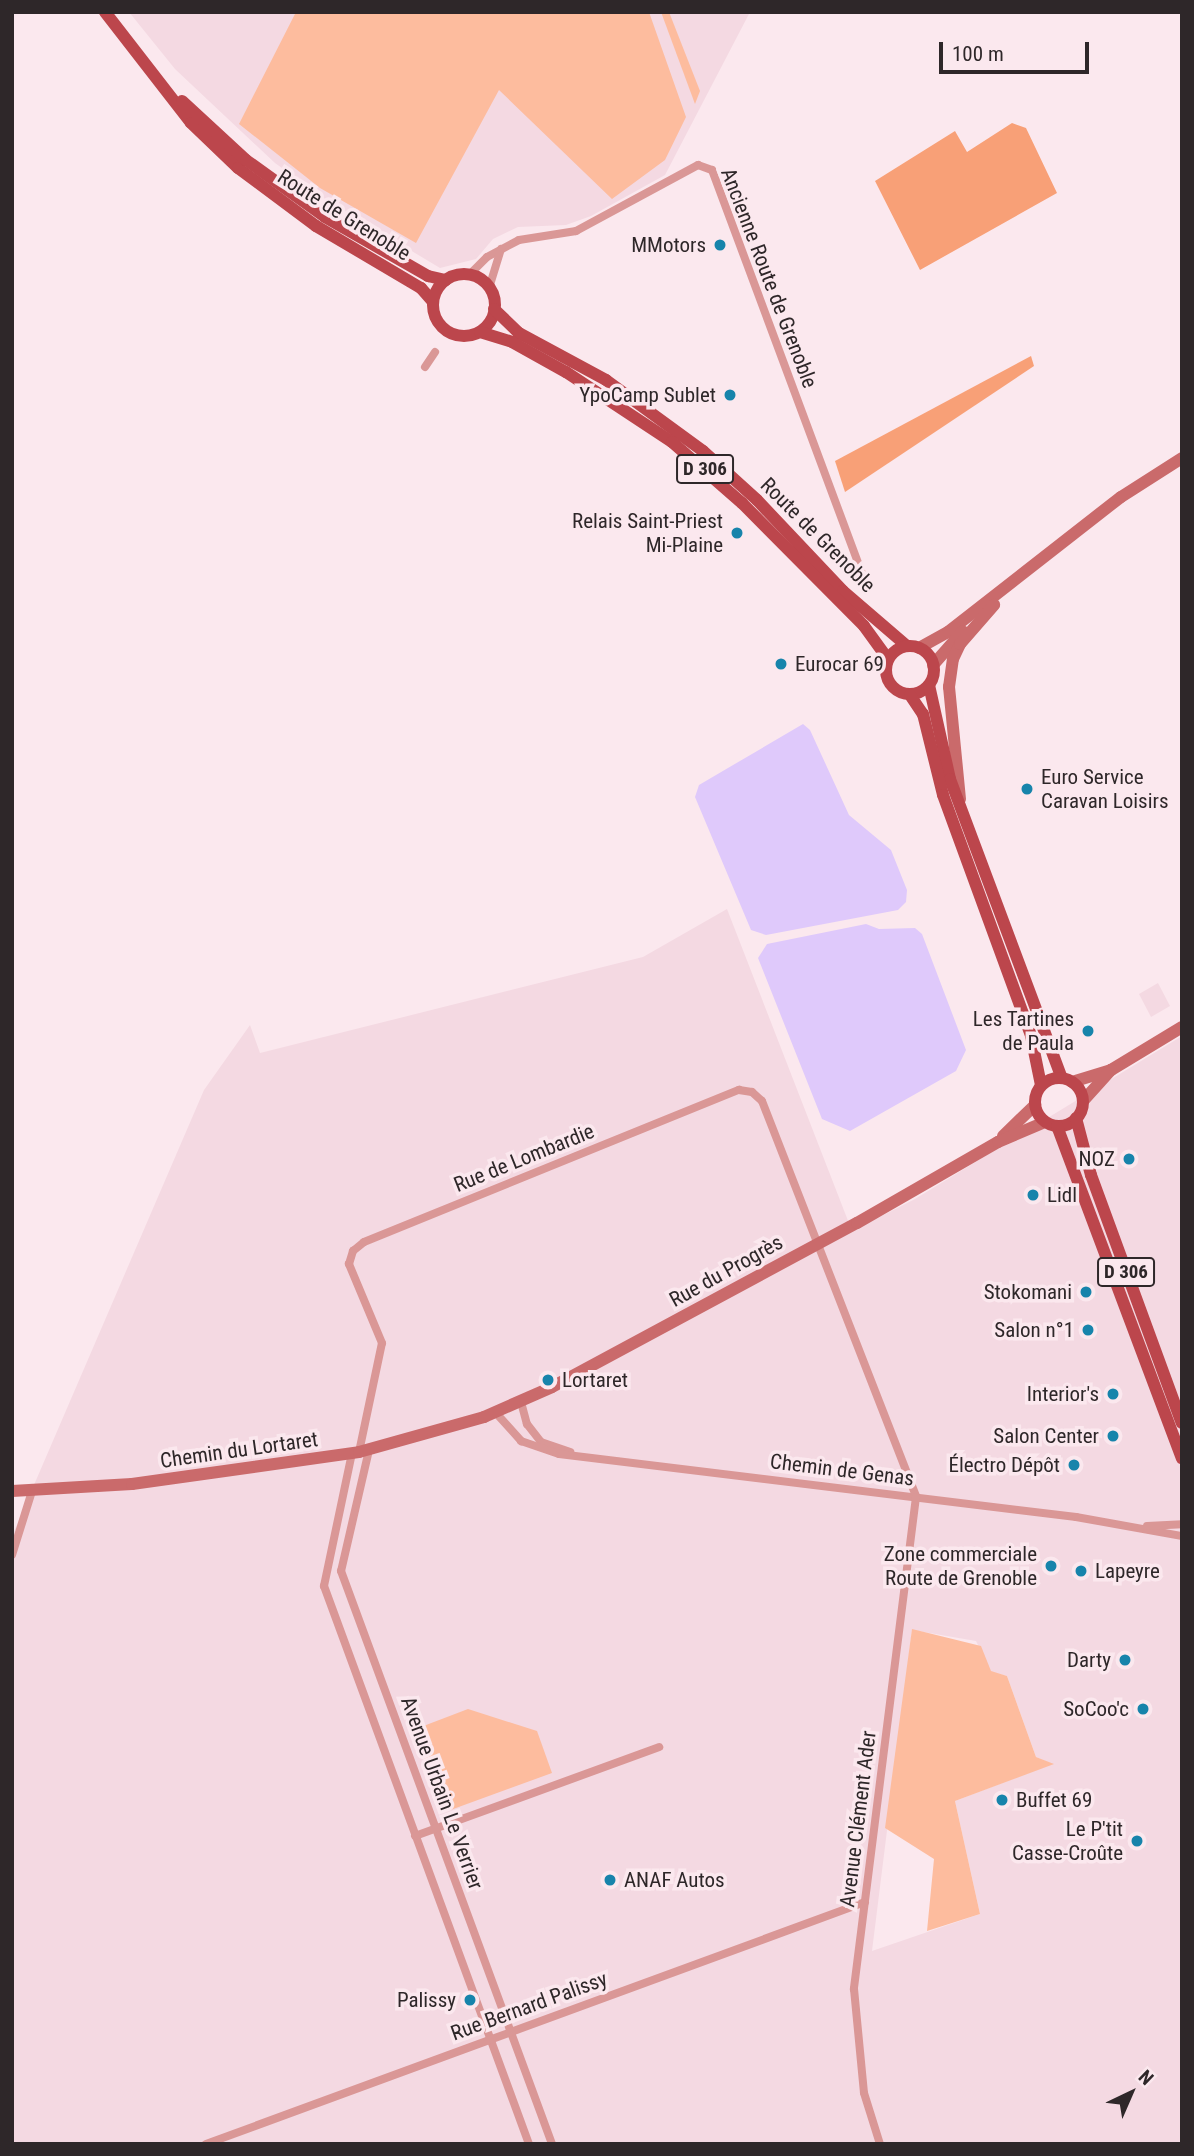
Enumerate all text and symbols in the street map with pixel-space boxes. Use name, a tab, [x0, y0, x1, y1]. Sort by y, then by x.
scale bar	[942, 28, 1092, 72]
text: 100 m	[952, 42, 1004, 66]
street label: Route de Grenoble	[273, 164, 415, 266]
street label: Ancienne Route de Grenoble	[715, 164, 823, 392]
place label: MMotors	[631, 232, 706, 258]
marker: MMotors	[712, 237, 728, 253]
place label: YpoCamp Sublet	[579, 382, 716, 408]
marker: YpoCamp Sublet	[722, 387, 738, 403]
road number: D 306	[675, 454, 735, 484]
street label: Route de Grenoble	[755, 472, 881, 598]
place label: Relais Saint-Priest Mi-Plaine	[572, 508, 723, 558]
marker: Relais Saint-Priest Mi-Plaine	[729, 525, 745, 541]
place label: Eurocar 69	[795, 651, 884, 677]
marker: Eurocar 69	[773, 656, 789, 672]
place label: Euro Service Caravan Loisirs	[1041, 764, 1168, 814]
marker: Euro Service Caravan Loisirs	[1019, 781, 1035, 797]
place label: Les Tartines de Paula	[972, 1006, 1074, 1056]
marker: Les Tartines de Paula	[1080, 1023, 1096, 1039]
street label: Rue de Lombardie	[450, 1118, 598, 1198]
place label: NOZ	[1079, 1146, 1115, 1172]
marker: NOZ	[1121, 1151, 1137, 1167]
place label: Lidl	[1047, 1182, 1077, 1208]
marker: Lidl	[1025, 1187, 1041, 1203]
street label: Rue du Progrès	[665, 1230, 787, 1312]
road number: D 306	[1096, 1256, 1156, 1288]
place label: Stokomani	[984, 1279, 1072, 1305]
marker: Stokomani	[1078, 1284, 1094, 1300]
place label: Salon n°1	[994, 1317, 1074, 1343]
marker: Salon n°1	[1080, 1322, 1096, 1338]
place label: Lortaret	[562, 1367, 628, 1393]
marker: Lortaret	[540, 1372, 556, 1388]
place label: Interior's	[1027, 1381, 1099, 1407]
marker: Interior's	[1105, 1386, 1121, 1402]
place label: Salon Center	[993, 1423, 1099, 1449]
street label: Chemin du Lortaret	[159, 1426, 319, 1474]
marker: Salon Center	[1105, 1428, 1121, 1444]
street label: Chemin de Genas	[769, 1449, 915, 1491]
place label: Électro Dépôt	[948, 1452, 1060, 1478]
marker: Électro Dépôt	[1066, 1457, 1082, 1473]
place label: Zone commerciale Route de Grenoble	[884, 1541, 1037, 1591]
marker: Zone commerciale Route de Grenoble	[1043, 1558, 1059, 1574]
place label: Lapeyre	[1095, 1558, 1160, 1584]
marker: Lapeyre	[1073, 1563, 1089, 1579]
place label: Darty	[1067, 1647, 1111, 1673]
marker: Darty	[1117, 1652, 1133, 1668]
street label: Avenue Urbain Le Verrier	[395, 1693, 489, 1893]
place label: SoCoo'c	[1063, 1696, 1129, 1722]
marker: SoCoo'c	[1135, 1701, 1151, 1717]
street label: Avenue Clément Ader	[835, 1729, 881, 1909]
place label: Buffet 69	[1016, 1787, 1092, 1813]
marker: Buffet 69	[994, 1792, 1010, 1808]
place label: Le P'tit Casse-Croûte	[1012, 1816, 1123, 1866]
marker: Le P'tit Casse-Croûte	[1129, 1833, 1145, 1849]
place label: ANAF Autos	[624, 1867, 725, 1893]
marker: ANAF Autos	[602, 1872, 618, 1888]
street label: Rue Bernard Palissy	[447, 1966, 611, 2046]
place label: Palissy	[397, 1987, 456, 2013]
marker: Palissy	[462, 1992, 478, 2008]
north arrow	[1096, 2058, 1166, 2128]
text: N	[1134, 2065, 1158, 2090]

